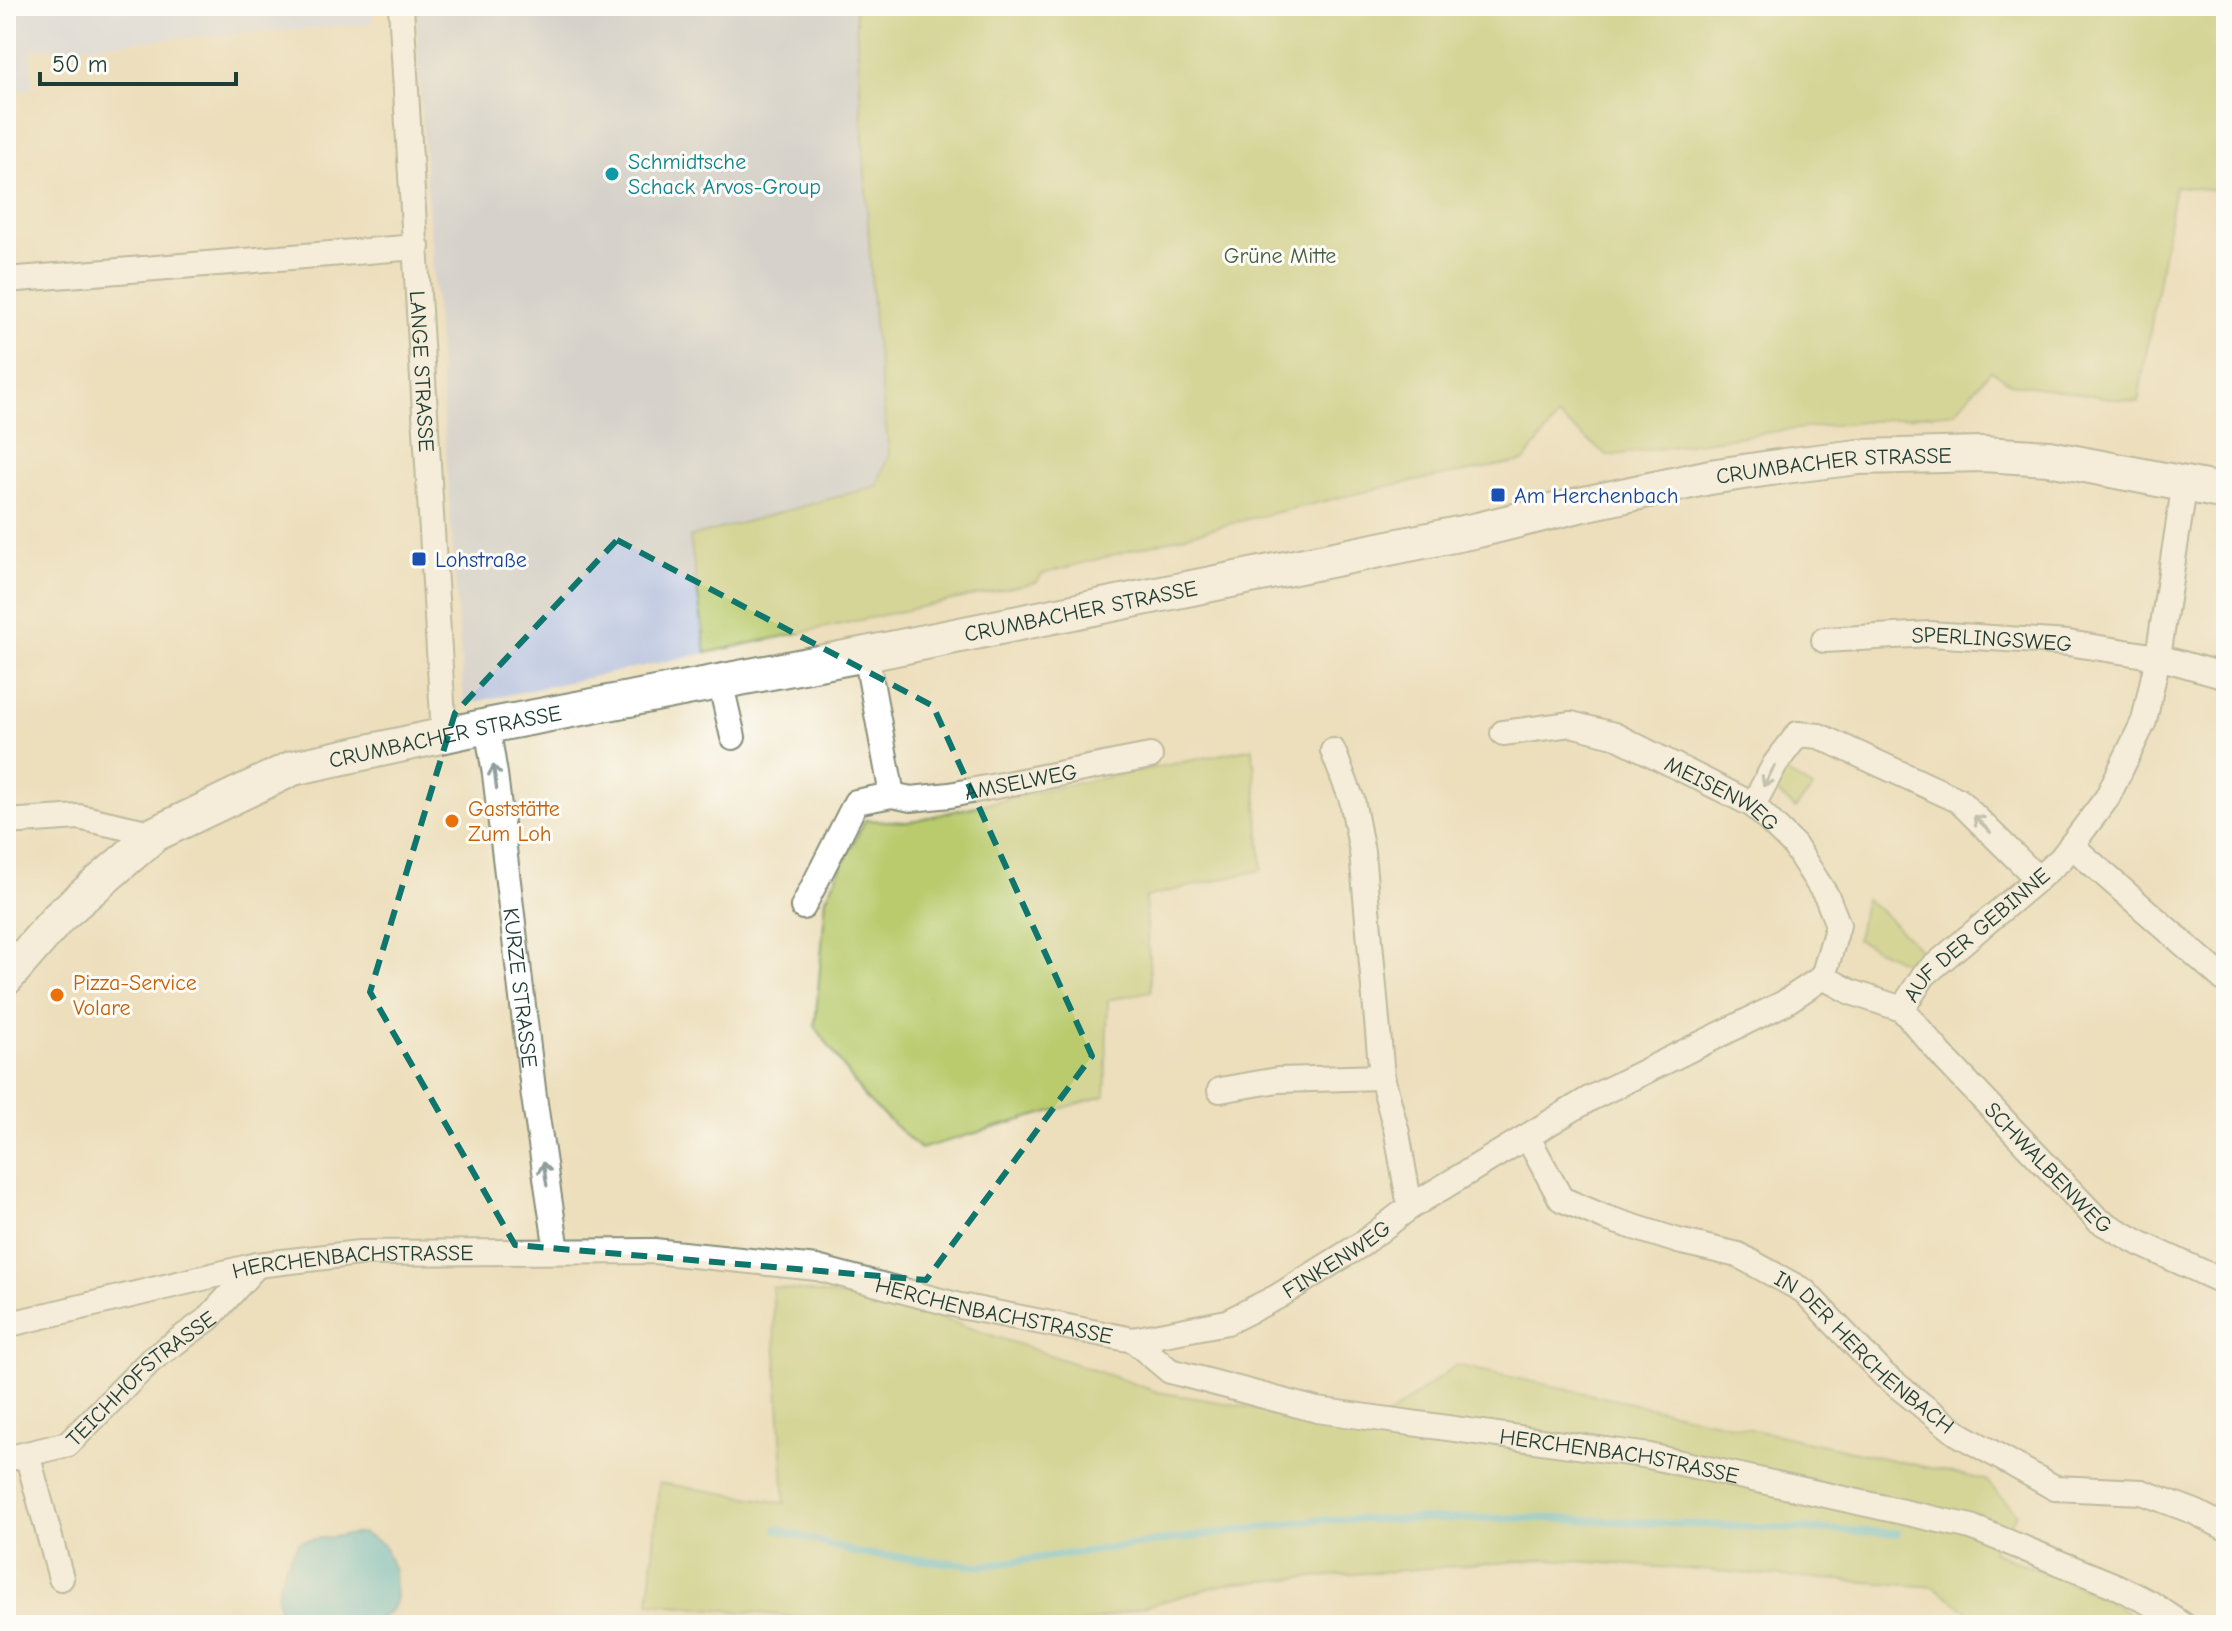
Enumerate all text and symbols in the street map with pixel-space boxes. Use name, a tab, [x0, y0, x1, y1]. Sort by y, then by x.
scale bar	[40, 36, 236, 86]
text: 50 m	[52, 50, 108, 78]
place label: Schmidtsche Schack Arvos-Group	[628, 149, 821, 200]
marker: Schmidtsche Schack Arvos-Group	[603, 165, 621, 183]
park label: Grüne Mitte	[1224, 243, 1336, 269]
street label: LANGE STRASSE	[404, 290, 439, 453]
street label: CRUMBACHER STRASSE	[1714, 443, 1952, 490]
place label: Am Herchenbach	[1514, 483, 1678, 509]
marker: Am Herchenbach	[1489, 486, 1507, 504]
place label: Lohstraße	[435, 547, 527, 573]
marker: Lohstraße	[410, 550, 428, 568]
street label: CRUMBACHER STRASSE	[962, 575, 1200, 648]
street label: SPERLINGSWEG	[1911, 622, 2073, 657]
street label: CRUMBACHER STRASSE	[326, 700, 564, 774]
street label: MEISENWEG	[1660, 751, 1784, 837]
street label: AMSELWEG	[962, 759, 1079, 806]
one-way arrow	[1761, 764, 1776, 788]
one-way arrow	[488, 765, 503, 791]
place label: Gaststätte Zum Loh	[468, 796, 560, 847]
marker: Gaststätte Zum Loh	[443, 812, 461, 830]
one-way arrow	[1973, 815, 1992, 834]
street label: AUF DER GEBINNE	[1898, 862, 2055, 1007]
street label: KURZE STRASSE	[497, 906, 542, 1070]
place label: Pizza-Service Volare	[73, 970, 197, 1021]
marker: Pizza-Service Volare	[48, 986, 66, 1004]
street label: SCHWALBENWEG	[1979, 1097, 2116, 1239]
one-way arrow	[537, 1162, 552, 1187]
street label: FINKENWEG	[1278, 1215, 1396, 1304]
street label: HERCHENBACHSTRASSE	[230, 1240, 474, 1284]
street label: IN DER HERCHENBACH	[1770, 1265, 1959, 1440]
street label: HERCHENBACHSTRASSE	[872, 1272, 1115, 1350]
street label: TEICHHOFSTRASSE	[61, 1306, 221, 1452]
street label: HERCHENBACHSTRASSE	[1498, 1423, 1741, 1489]

